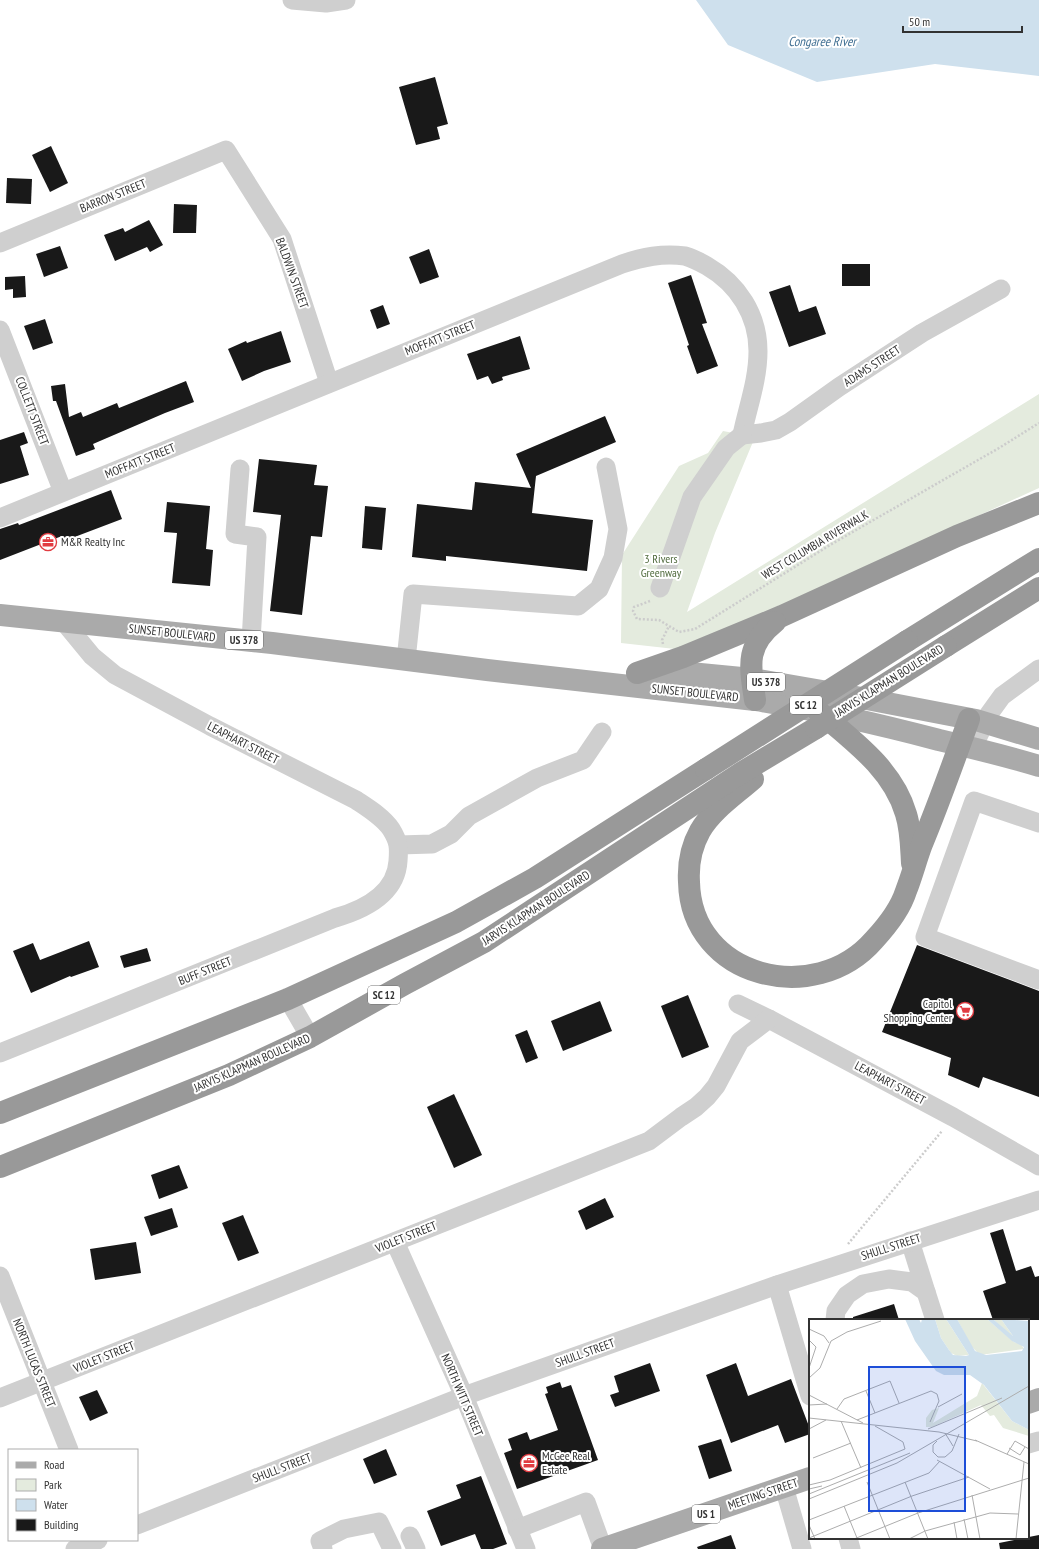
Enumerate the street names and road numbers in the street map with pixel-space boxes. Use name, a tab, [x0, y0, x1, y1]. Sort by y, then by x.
street label: BARRON STREET	[78, 175, 149, 216]
street label: BALDWIN STREET	[273, 235, 312, 311]
street label: MOFFATT STREET	[403, 316, 478, 358]
street label: ADAMS STREET	[841, 341, 903, 389]
street label: COLLETT STREET	[13, 375, 53, 448]
street label: MOFFATT STREET	[103, 439, 178, 481]
street label: WEST COLUMBIA RIVERWALK	[759, 507, 871, 582]
street label: SUNSET BOULEVARD	[128, 620, 216, 645]
road number: US 378	[225, 631, 263, 649]
street label: JARVIS KLAPMAN BOULEVARD	[831, 641, 946, 721]
road number: US 378	[747, 673, 785, 691]
street label: SUNSET BOULEVARD	[651, 680, 739, 705]
road number: SC 12	[790, 696, 822, 714]
street label: LEAPHART STREET	[205, 718, 282, 767]
street label: JARVIS KLAPMAN BOULEVARD	[478, 867, 593, 949]
street label: BUFF STREET	[176, 953, 234, 988]
road number: SC 12	[368, 986, 400, 1004]
street label: JARVIS KLAPMAN BOULEVARD	[190, 1030, 312, 1095]
street label: LEAPHART STREET	[852, 1058, 929, 1108]
street label: VIOLET STREET	[372, 1217, 439, 1256]
street label: SHULL STREET	[859, 1230, 923, 1263]
street label: NORTH LUCAS STREET	[10, 1316, 59, 1410]
street label: SHULL STREET	[553, 1335, 617, 1370]
street label: VIOLET STREET	[70, 1337, 137, 1376]
street label: NORTH WITT STREET	[438, 1351, 487, 1439]
street label: SHULL STREET	[250, 1449, 314, 1486]
street label: MEETING STREET	[726, 1474, 800, 1512]
road number: US 1	[692, 1505, 720, 1523]

